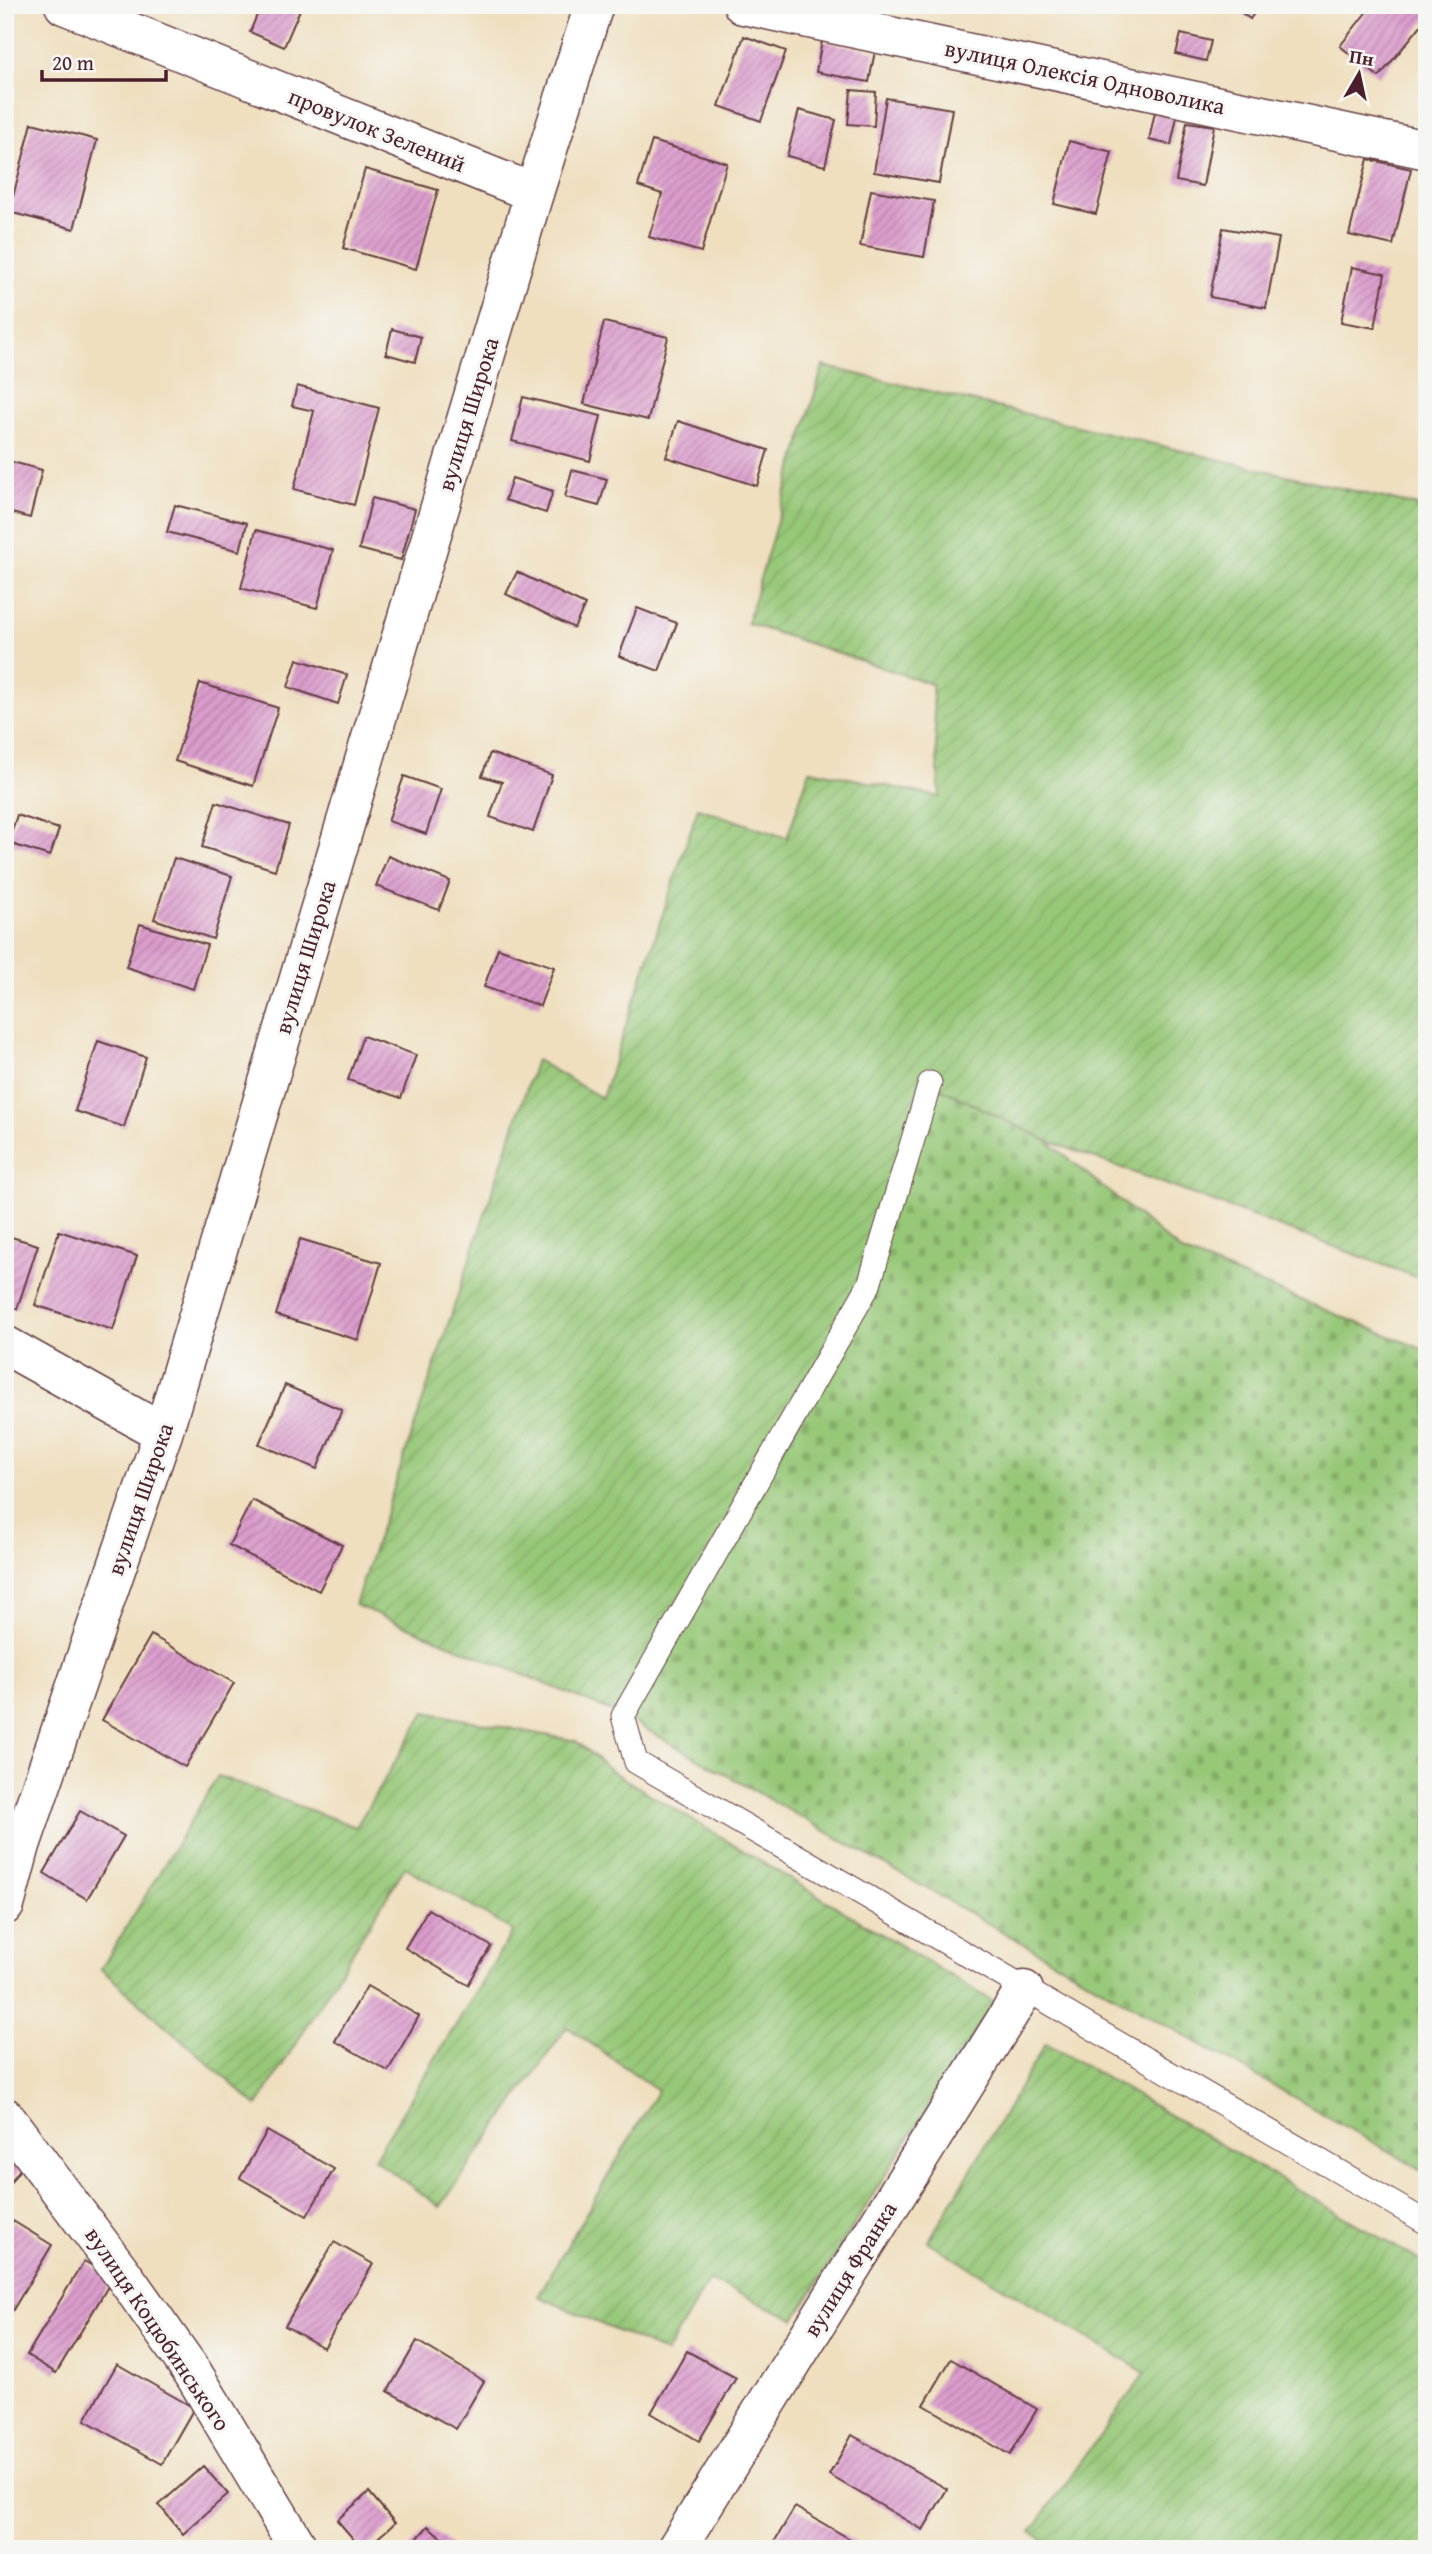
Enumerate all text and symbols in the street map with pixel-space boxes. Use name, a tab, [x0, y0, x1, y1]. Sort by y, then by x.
street label: вулиця Олексія Одноволика	[942, 31, 1228, 122]
scale bar	[42, 38, 166, 82]
north arrow	[1324, 38, 1394, 108]
text: Пн	[1347, 41, 1376, 73]
text: 20 m	[52, 47, 94, 78]
street label: провулок Зелений	[284, 79, 471, 180]
street label: вулиця Широка	[428, 333, 507, 495]
street label: вулиця Широка	[265, 876, 344, 1038]
street label: вулиця Широка	[98, 1418, 181, 1579]
street label: вулиця Франка	[795, 2195, 904, 2343]
street label: вулиця Коцюбинського	[78, 2220, 239, 2437]

